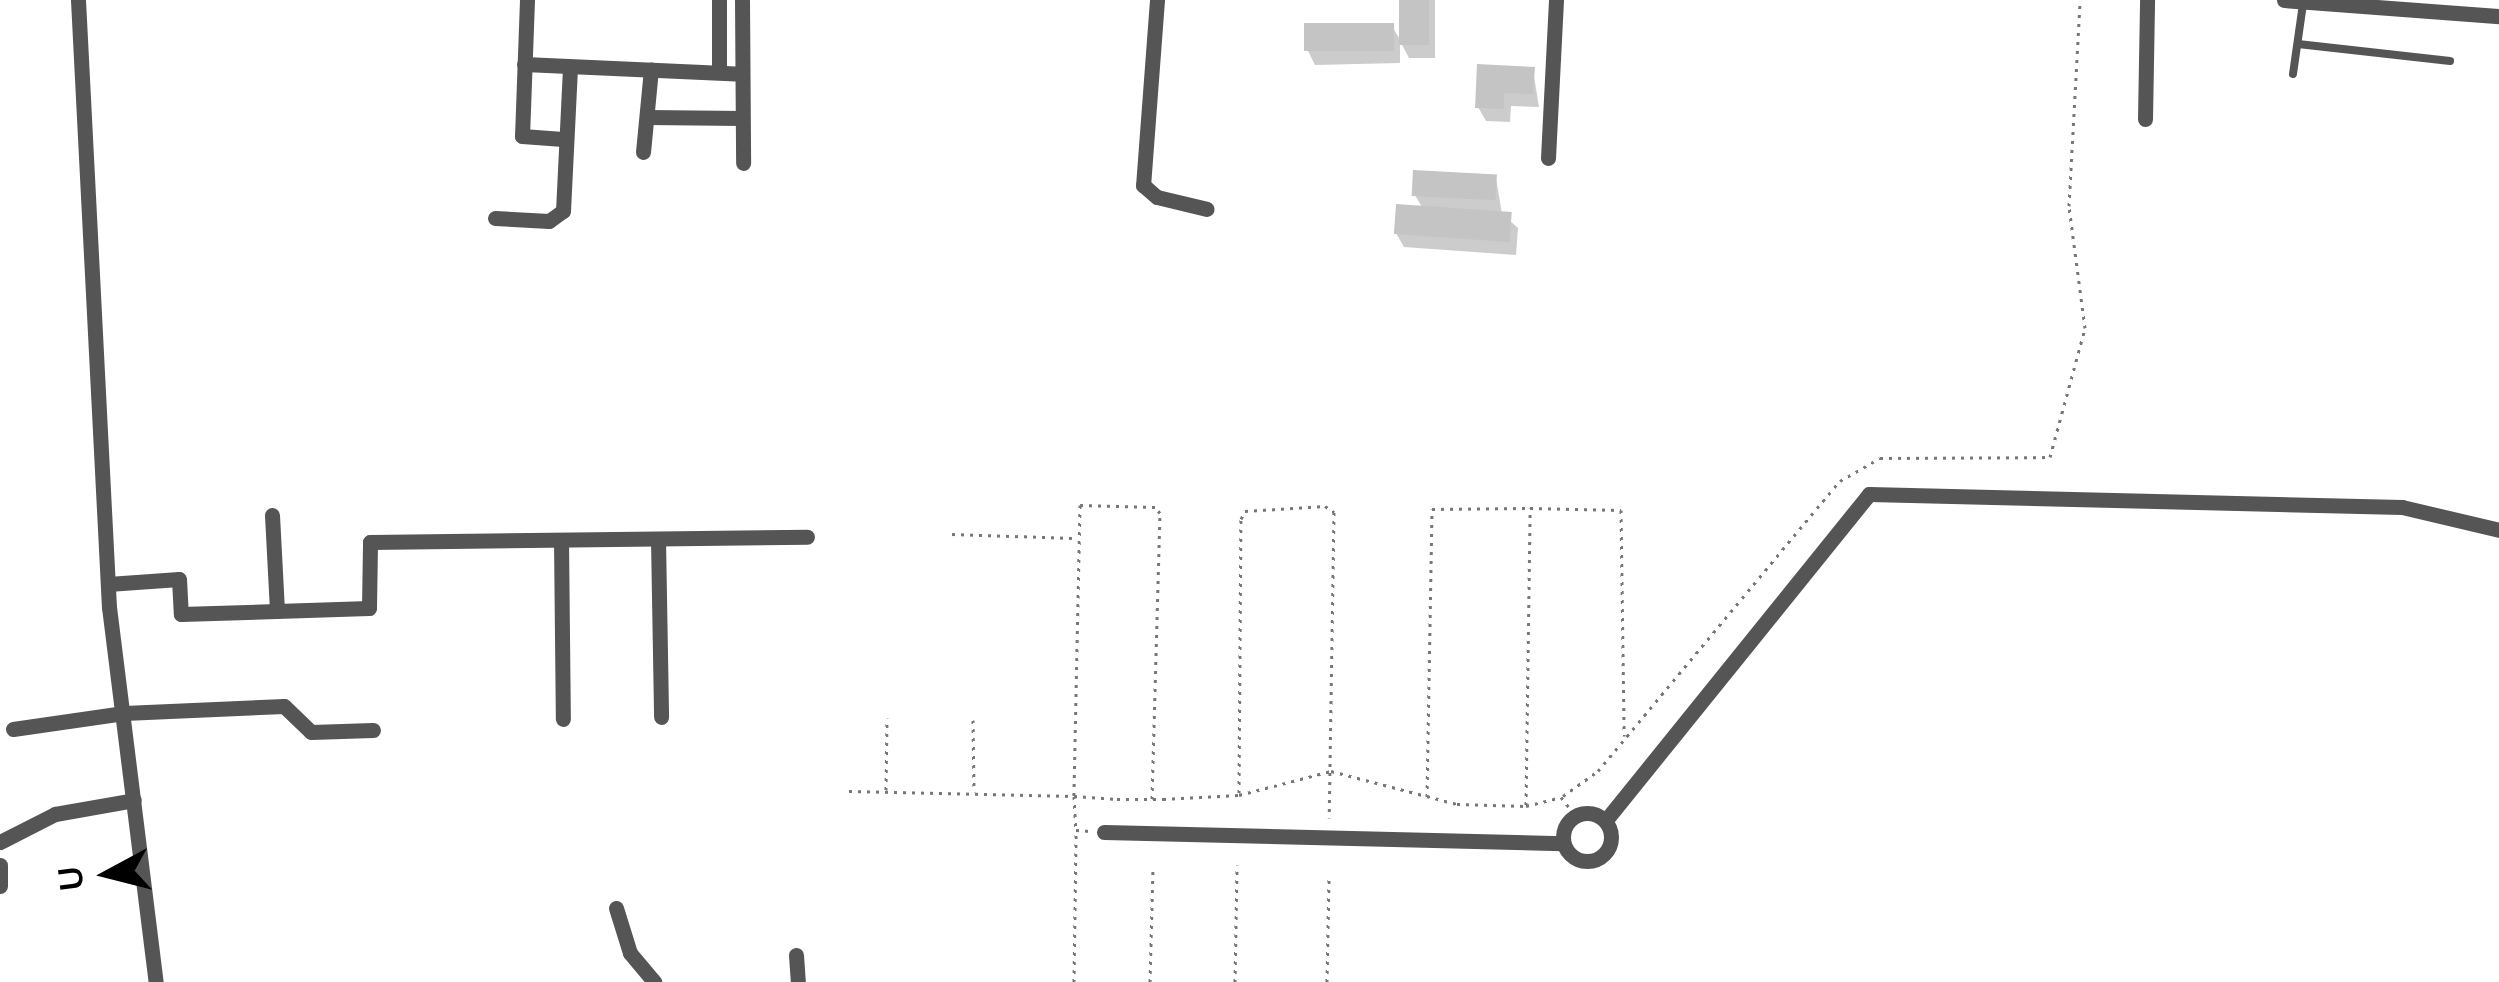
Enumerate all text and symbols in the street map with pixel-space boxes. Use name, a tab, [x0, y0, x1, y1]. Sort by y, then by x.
north arrow	[48, 814, 168, 934]
text: U	[48, 864, 96, 893]

